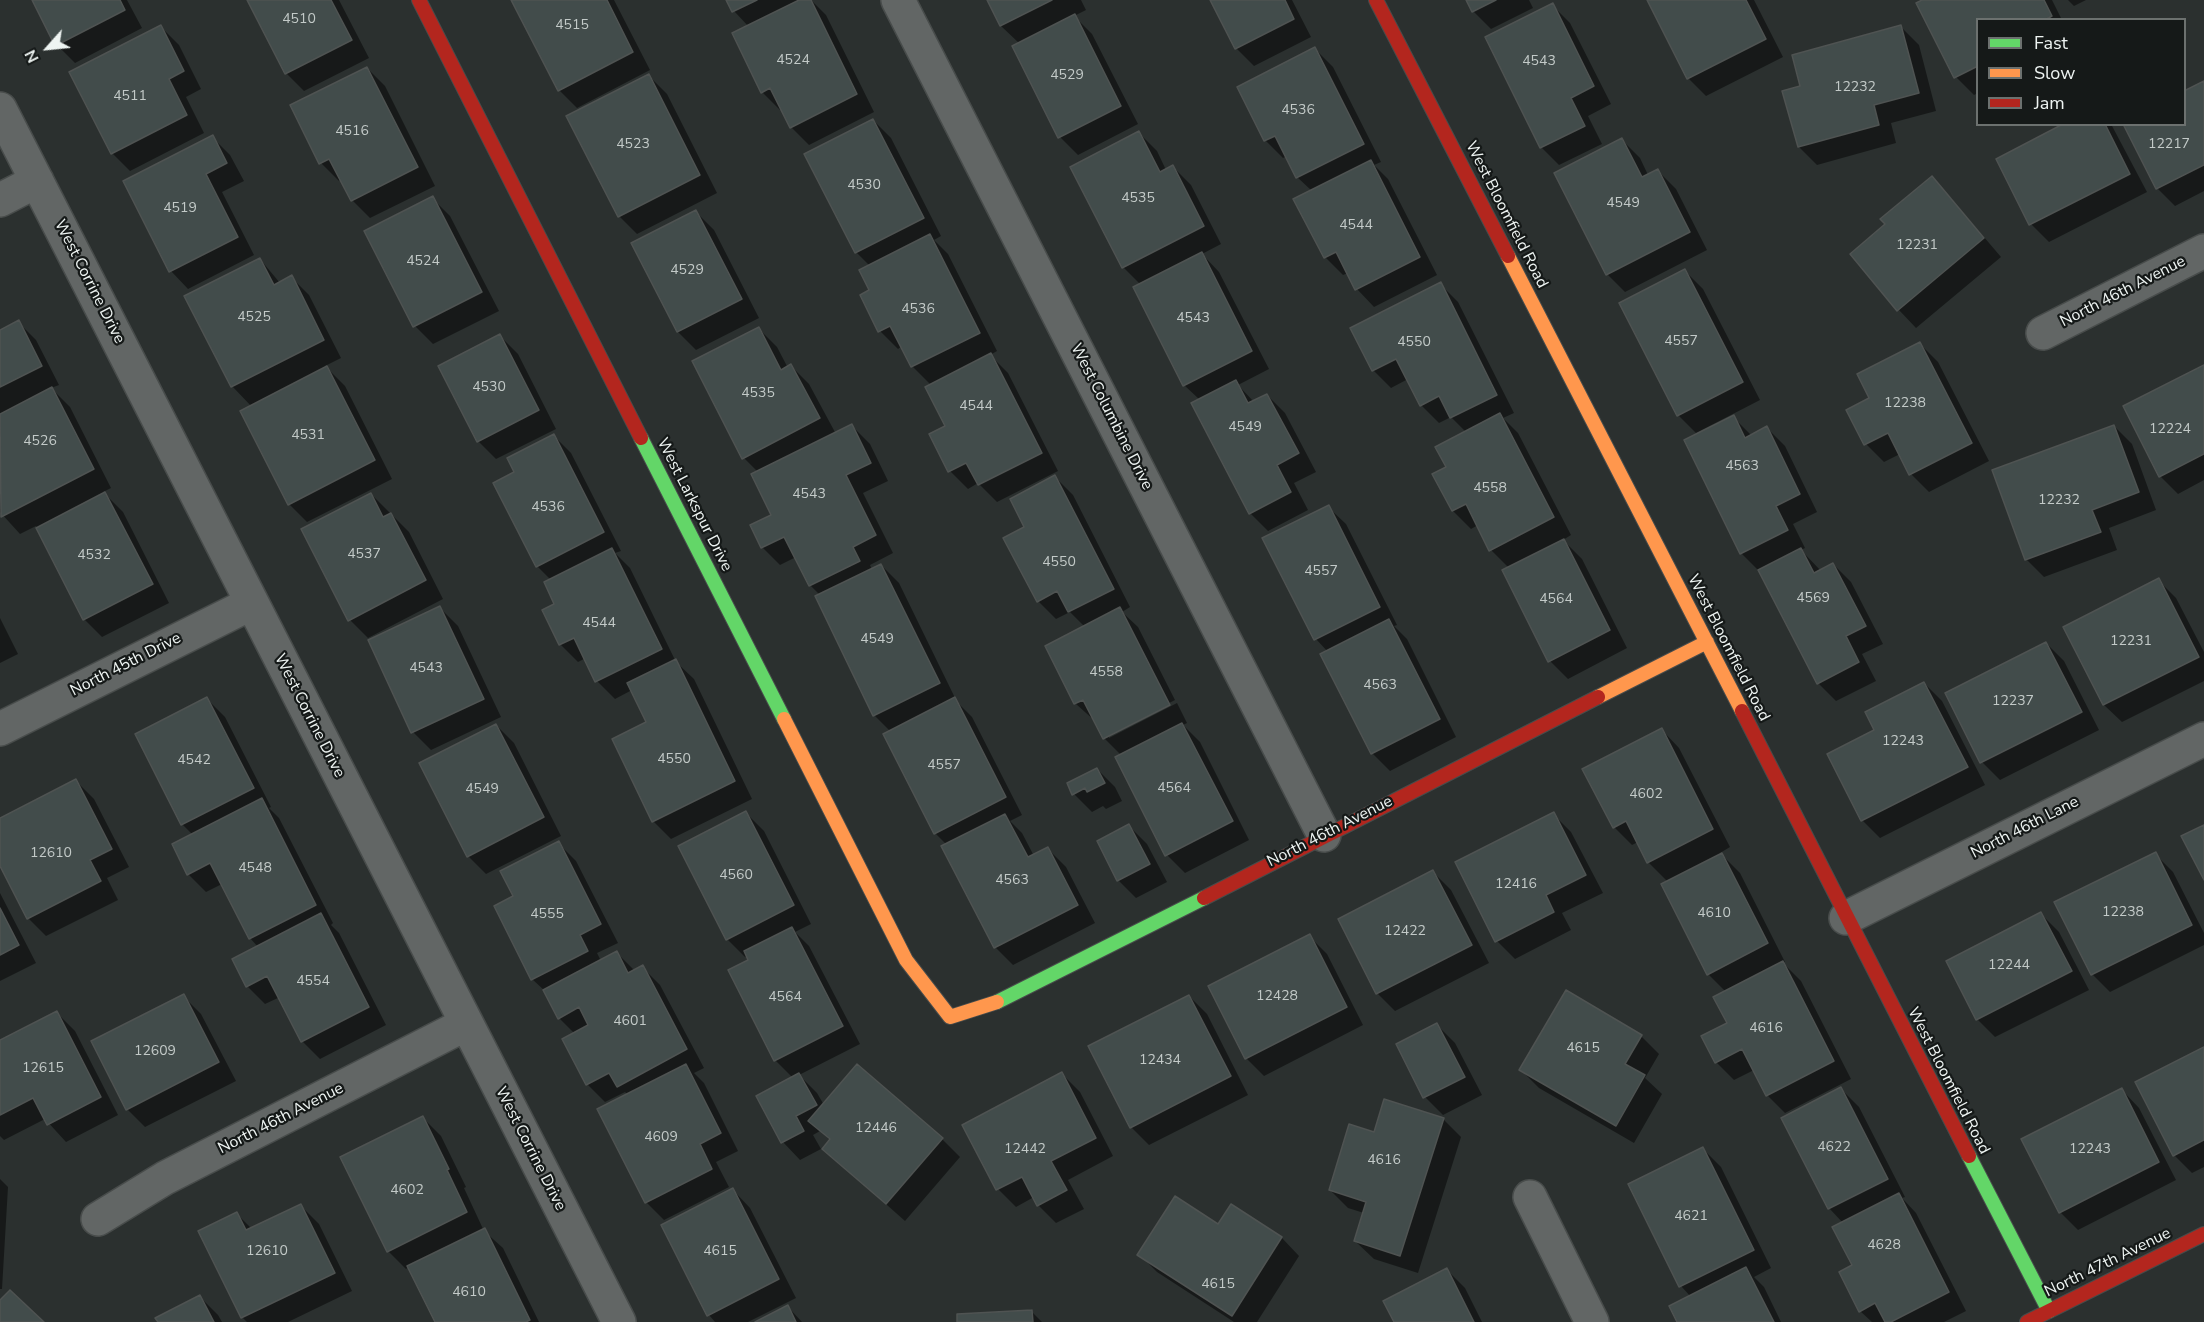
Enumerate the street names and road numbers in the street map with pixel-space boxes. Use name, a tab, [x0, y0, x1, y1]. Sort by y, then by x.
street label: West Bloomfield Road	[1461, 138, 1551, 292]
street label: West Corrine Drive	[49, 217, 129, 347]
street label: North 46th Avenue	[2057, 252, 2189, 332]
street label: West Columbine Drive	[1066, 341, 1156, 493]
street label: West Larkspur Drive	[652, 435, 736, 575]
street label: West Bloomfield Road	[1683, 571, 1773, 725]
street label: North 45th Drive	[67, 629, 185, 701]
street label: West Corrine Drive	[269, 651, 349, 781]
street label: North 46th Avenue	[1264, 792, 1396, 872]
street label: North 46th Lane	[1968, 793, 2082, 863]
street label: West Bloomfield Road	[1903, 1004, 1993, 1158]
street label: North 46th Avenue	[215, 1079, 347, 1159]
street label: West Corrine Drive	[490, 1084, 570, 1214]
street label: North 47th Avenue	[2042, 1224, 2174, 1302]

